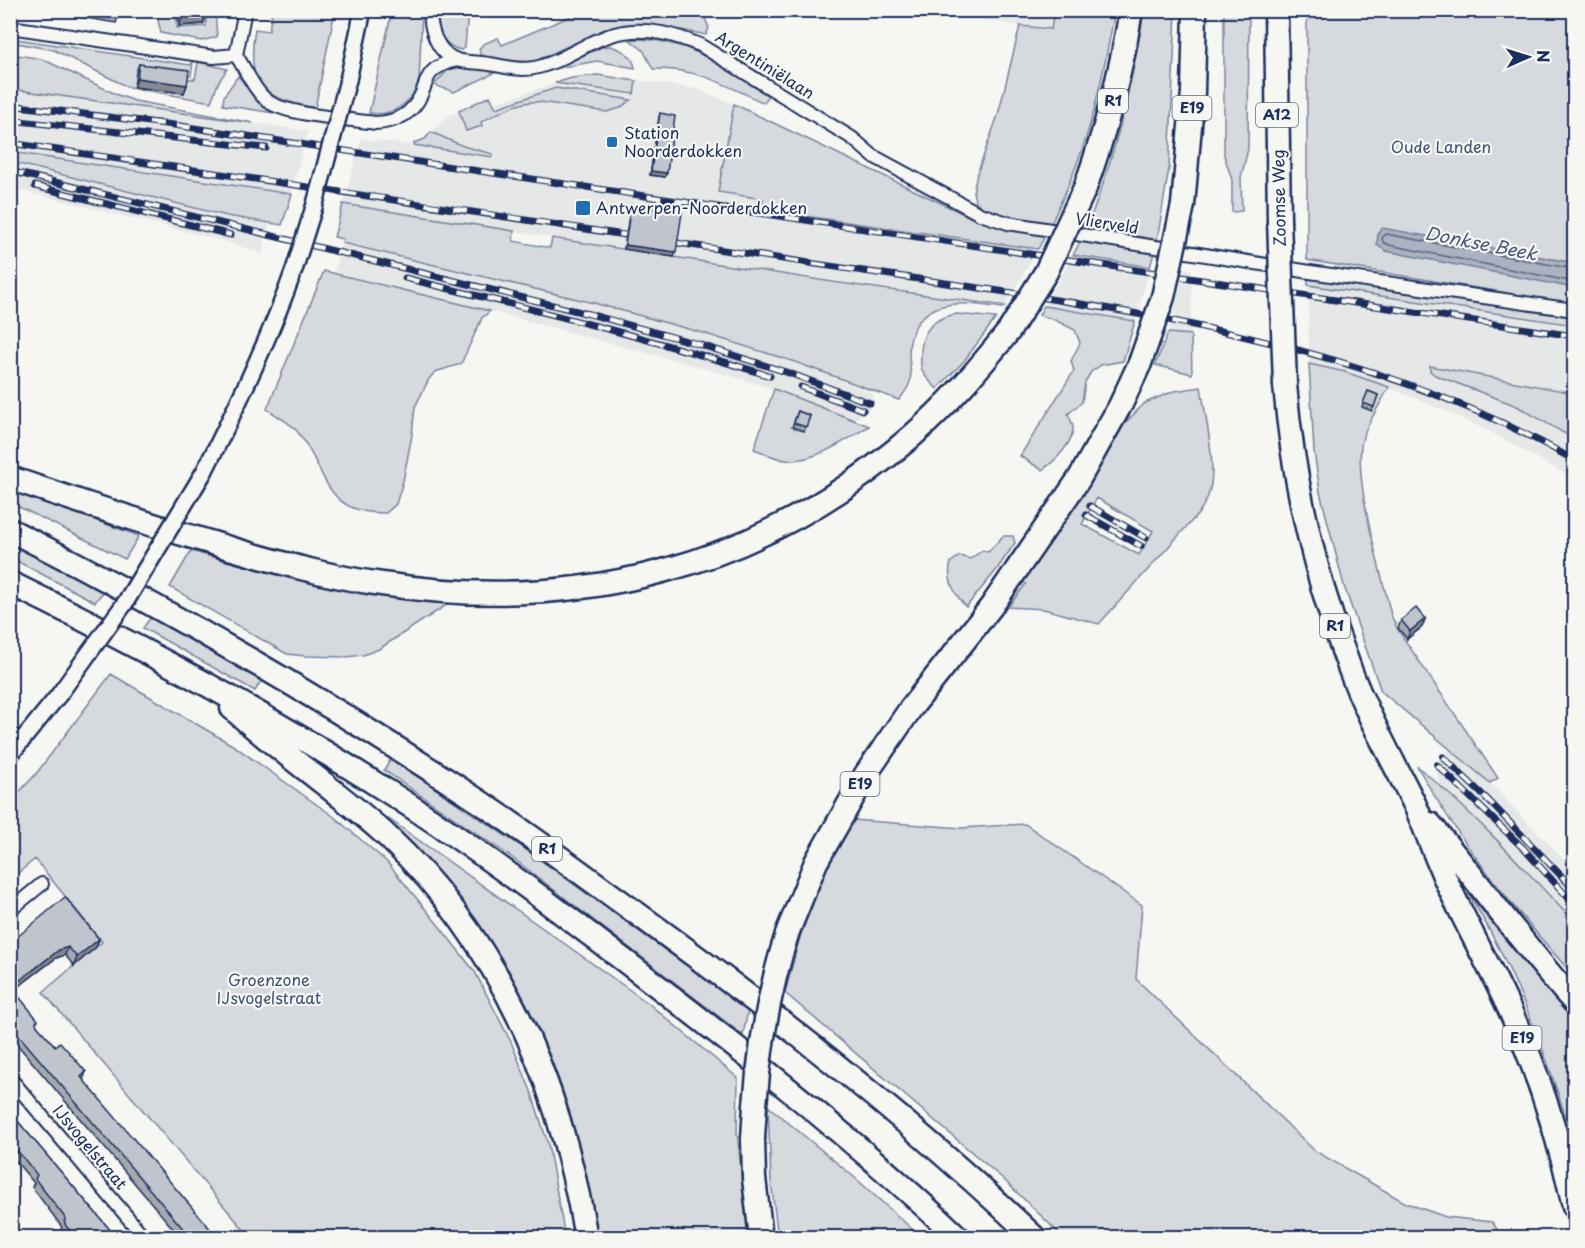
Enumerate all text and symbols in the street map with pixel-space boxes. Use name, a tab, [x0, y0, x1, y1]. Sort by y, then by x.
street label: Argentiniëlaan	[711, 24, 820, 104]
north arrow	[1498, 27, 1558, 87]
text: N	[1532, 49, 1556, 63]
road number: R1	[1098, 89, 1128, 113]
road number: E19	[1172, 96, 1212, 120]
road number: A12	[1256, 103, 1298, 127]
place label: Station Noorderdokken	[624, 120, 742, 162]
park label: Oude Landen	[1391, 134, 1491, 158]
marker: Station Noorderdokken	[605, 135, 619, 149]
street label: Zoomse Weg	[1265, 149, 1291, 247]
place label: Antwerpen-Noorderdokken	[596, 195, 807, 219]
marker: Antwerpen-Noorderdokken	[574, 199, 592, 217]
street label: Vlierveld	[1074, 205, 1141, 239]
water label: Donkse Beek	[1423, 218, 1540, 267]
road number: R1	[1320, 614, 1350, 638]
road number: E19	[840, 772, 880, 796]
road number: R1	[532, 837, 562, 861]
park label: Groenzone IJsvogelstraat	[217, 967, 322, 1009]
road number: E19	[1502, 1026, 1541, 1050]
street label: IJsvogelstraat	[48, 1099, 134, 1195]

